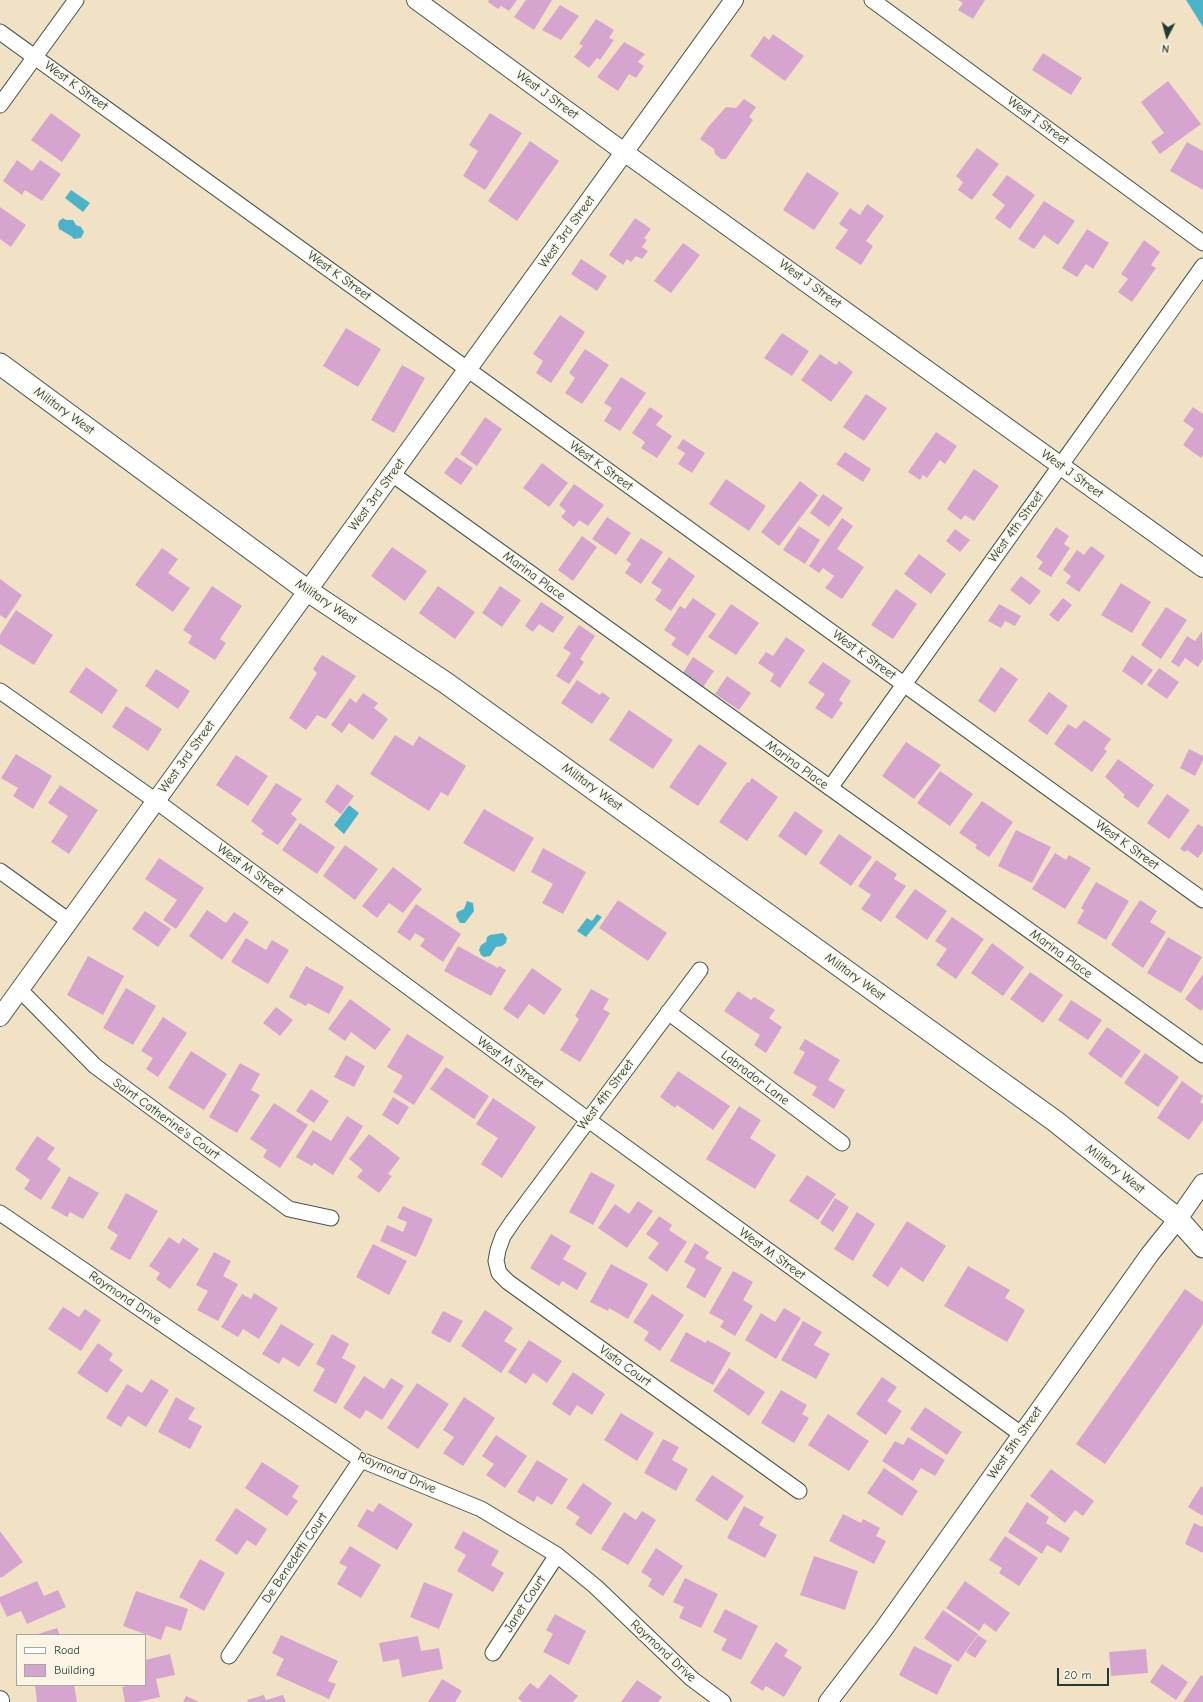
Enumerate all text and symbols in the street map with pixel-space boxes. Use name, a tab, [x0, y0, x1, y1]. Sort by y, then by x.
north arrow	[1147, 16, 1187, 56]
text: N	[1161, 42, 1170, 55]
street label: West K Street	[41, 58, 111, 114]
street label: West J Street	[513, 67, 581, 123]
street label: West I Street	[1004, 93, 1072, 149]
street label: West 3rd Street	[536, 193, 598, 271]
street label: West K Street	[304, 248, 374, 304]
street label: West J Street	[776, 256, 844, 312]
street label: Military West	[31, 384, 97, 438]
street label: West K Street	[566, 438, 636, 494]
street label: West J Street	[1038, 446, 1106, 502]
street label: West 3rd Street	[346, 456, 408, 534]
street label: West 4th Street	[985, 488, 1047, 566]
street label: Marina Place	[500, 548, 568, 604]
street label: Military West	[292, 576, 360, 628]
street label: West K Street	[829, 627, 899, 683]
street label: West 3rd Street	[156, 718, 218, 796]
street label: Marina Place	[763, 737, 831, 793]
street label: Military West	[559, 760, 625, 814]
street label: West K Street	[1092, 817, 1162, 873]
street label: West M Street	[214, 841, 286, 899]
street label: Marina Place	[1027, 926, 1095, 982]
street label: Military West	[822, 950, 888, 1004]
street label: West M Street	[474, 1034, 546, 1092]
street label: Labrador Lane	[718, 1047, 792, 1109]
street label: West 4th Street	[574, 1057, 638, 1133]
street label: Saint Catherine's Court	[109, 1075, 223, 1163]
street label: Military West	[1082, 1141, 1148, 1197]
street label: West M Street	[736, 1225, 808, 1283]
street label: Raymond Drive	[86, 1268, 164, 1328]
street label: Vista Court	[596, 1342, 654, 1390]
street label: West 5th Street	[984, 1404, 1046, 1482]
street label: Raymond Drive	[355, 1449, 439, 1497]
street label: De Benedetti Court	[259, 1510, 331, 1606]
street label: Janet Court	[501, 1573, 549, 1635]
street label: Raymond Drive	[627, 1617, 699, 1685]
legend	[16, 1634, 146, 1686]
text: Road	[54, 1643, 80, 1657]
scale bar	[1059, 1660, 1111, 1686]
text: Building	[54, 1663, 95, 1677]
text: 20 m	[1064, 1668, 1092, 1682]

